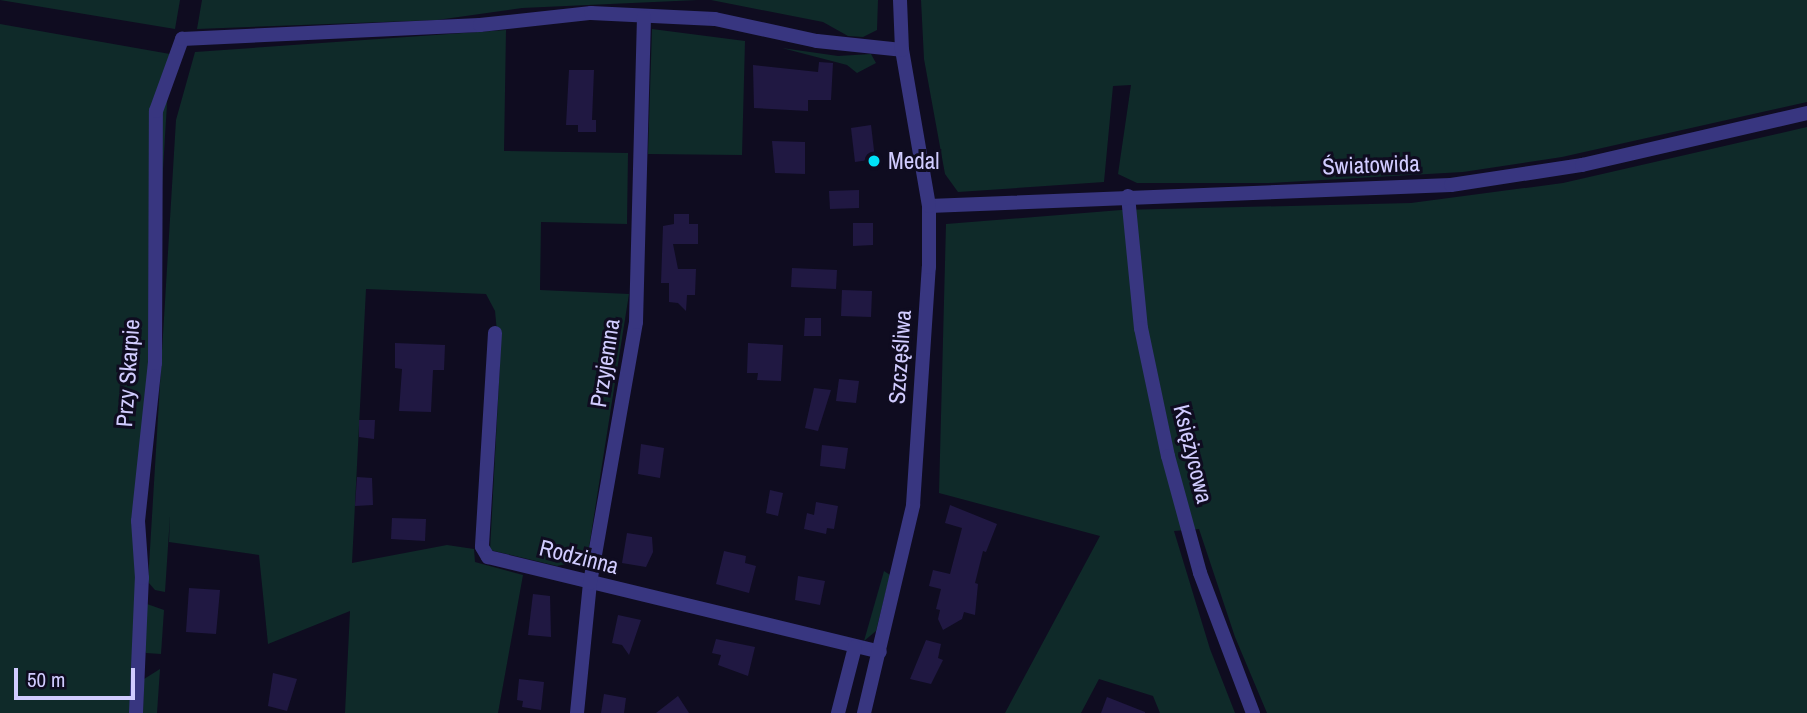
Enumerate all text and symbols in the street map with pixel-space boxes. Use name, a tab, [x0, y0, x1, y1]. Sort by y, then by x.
place label: Medal	[888, 147, 939, 175]
street label: Światowida	[1322, 150, 1420, 180]
marker: Medal	[866, 153, 882, 169]
street label: Szczęśliwa	[883, 309, 917, 405]
street label: Przyjemna	[584, 317, 626, 409]
street label: Przy Skarpie	[110, 318, 146, 428]
street label: Księżycowa	[1167, 402, 1219, 506]
street label: Rodzinna	[536, 534, 622, 580]
scale bar	[18, 654, 138, 698]
text: 50 m	[27, 665, 65, 694]

